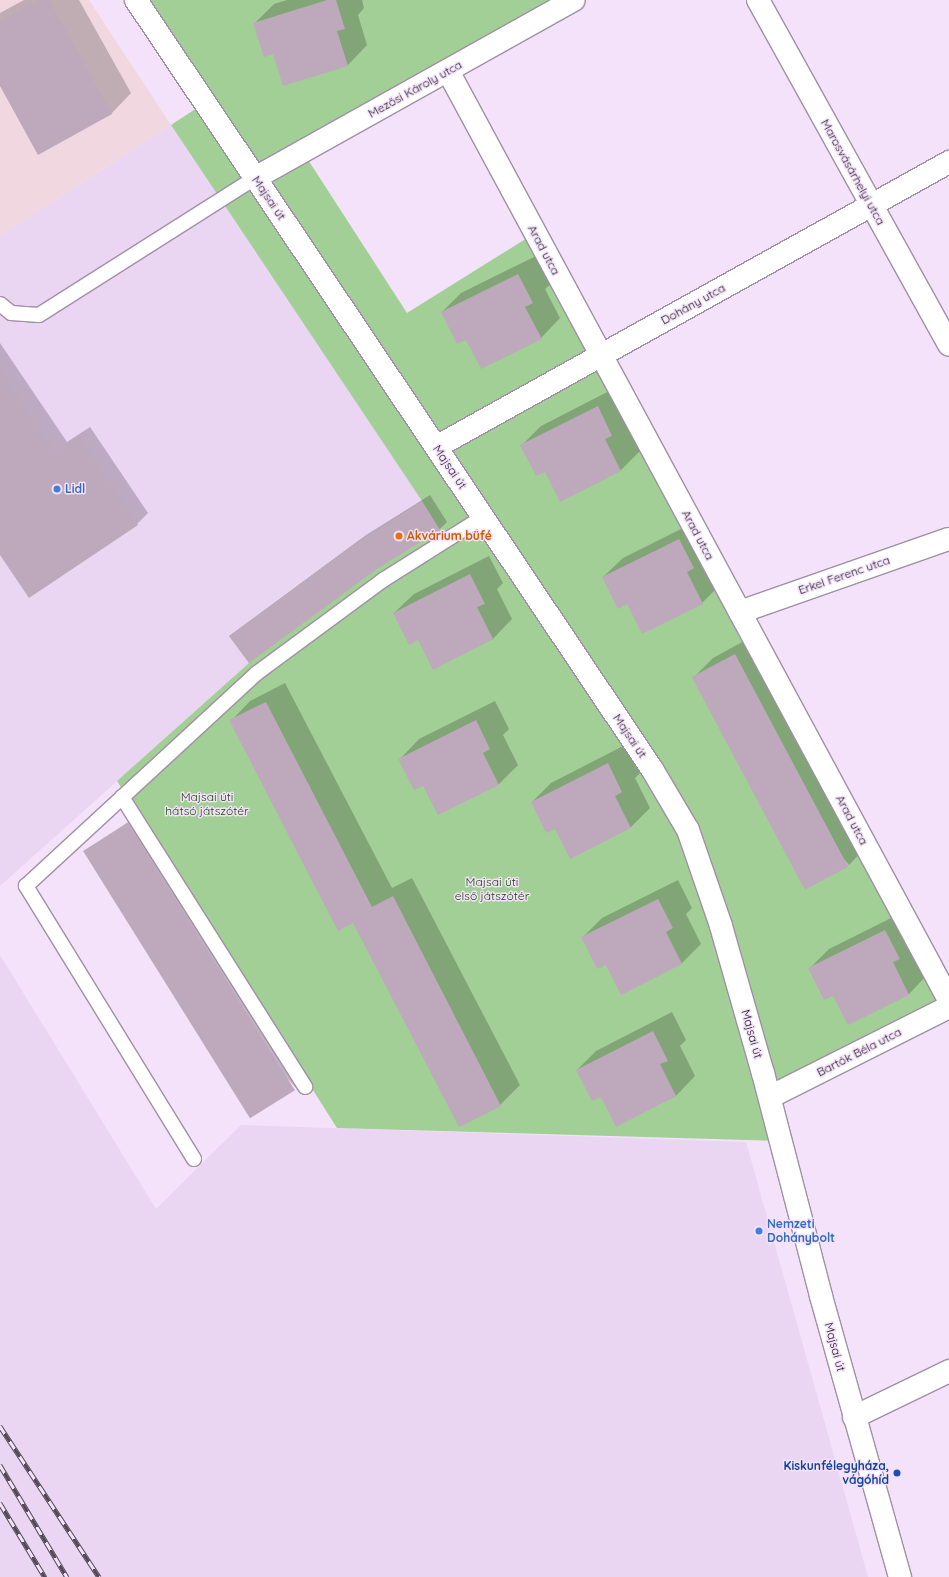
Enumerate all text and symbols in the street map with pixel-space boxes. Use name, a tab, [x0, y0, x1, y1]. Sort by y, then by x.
street label: Mezősi Károly utca	[366, 57, 464, 121]
street label: Marosvásárhelyi utca	[818, 117, 888, 227]
street label: Majsai út	[249, 173, 289, 223]
street label: Arad utca	[525, 223, 563, 277]
street label: Dohány utca	[658, 280, 728, 328]
street label: Majsai út	[430, 442, 470, 492]
place label: Lidl	[65, 482, 85, 496]
marker: Lidl	[52, 484, 62, 494]
street label: Arad utca	[679, 508, 717, 562]
place label: Akvárium büfé	[407, 529, 492, 543]
marker: Akvárium büfé	[394, 531, 404, 541]
street label: Erkel Ferenc utca	[796, 553, 892, 597]
street label: Majsai út	[610, 711, 650, 761]
park label: Majsai úti hátsó játszótér	[165, 790, 249, 818]
street label: Arad utca	[833, 793, 871, 847]
park label: Majsai úti első játszótér	[455, 875, 529, 903]
street label: Majsai út	[738, 1008, 766, 1060]
street label: Bartók Béla utca	[814, 1024, 904, 1080]
place label: Nemzeti Dohánybolt	[767, 1217, 835, 1245]
marker: Nemzeti Dohánybolt	[754, 1226, 764, 1236]
street label: Majsai út	[822, 1321, 848, 1373]
place label: Kiskunfélegyháza, vágóhíd	[784, 1459, 889, 1487]
marker: Kiskunfélegyháza, vágóhíd	[892, 1468, 902, 1478]

